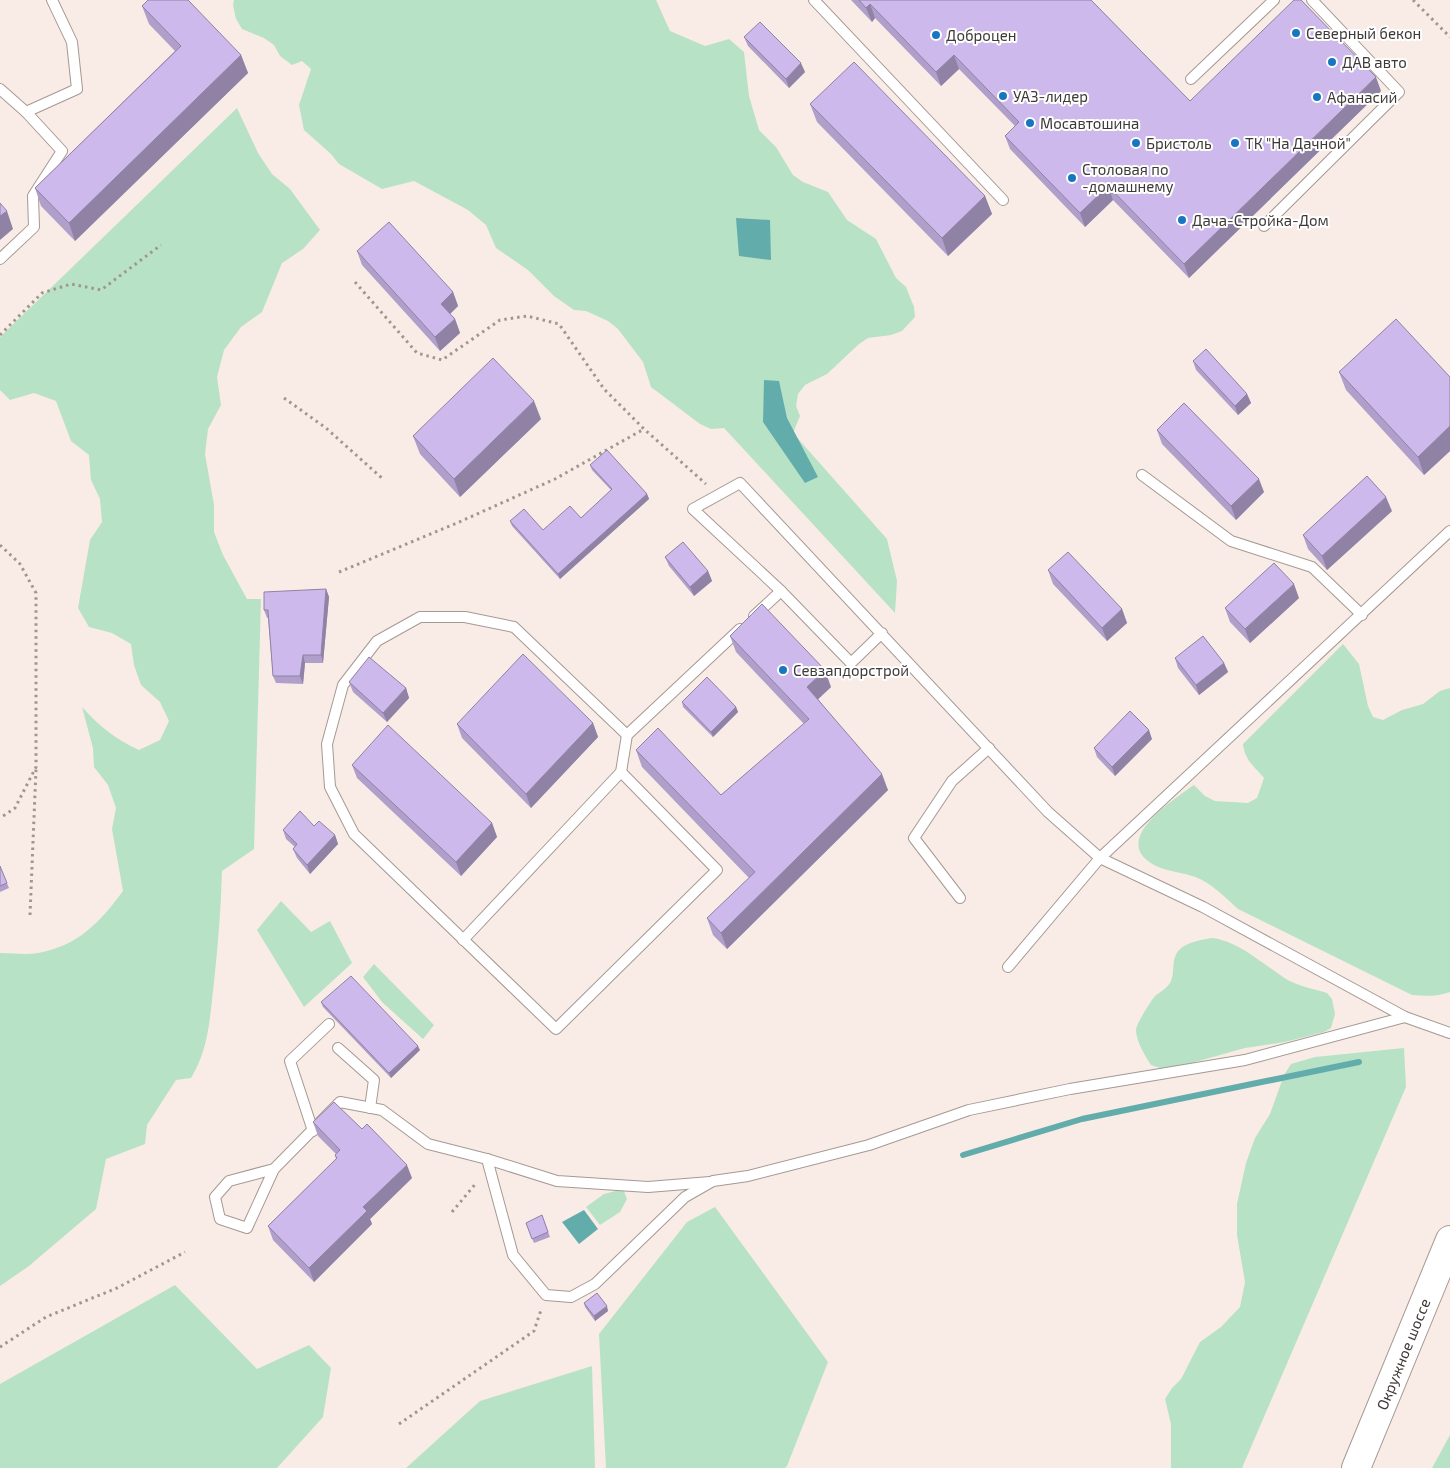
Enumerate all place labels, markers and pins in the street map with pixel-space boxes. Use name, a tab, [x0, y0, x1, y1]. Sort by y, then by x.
place label: Северный бекон	[1306, 24, 1421, 42]
place label: Доброцен	[946, 26, 1017, 44]
marker: Северный бекон	[1290, 27, 1302, 39]
marker: Доброцен	[930, 29, 942, 41]
place label: ДАВ авто	[1342, 53, 1407, 71]
marker: ДАВ авто	[1326, 56, 1338, 68]
place label: УАЗ-лидер	[1013, 87, 1088, 105]
place label: Афанасий	[1327, 88, 1397, 106]
marker: УАЗ-лидер	[997, 90, 1009, 102]
marker: Афанасий	[1311, 91, 1323, 103]
place label: Мосавтошина	[1040, 114, 1139, 132]
marker: Мосавтошина	[1024, 117, 1036, 129]
place label: Бристоль	[1146, 134, 1212, 152]
place label: ТК "На Дачной"	[1245, 134, 1351, 152]
marker: Бристоль	[1130, 137, 1142, 149]
marker: ТК "На Дачной"	[1229, 137, 1241, 149]
place label: Столовая по -домашнему	[1082, 160, 1174, 196]
marker: Столовая по -домашнему	[1066, 172, 1078, 184]
place label: Дача-Стройка-Дом	[1192, 211, 1329, 229]
marker: Дача-Стройка-Дом	[1176, 214, 1188, 226]
place label: Севзапдорстрой	[793, 661, 909, 679]
marker: Севзапдорстрой	[777, 664, 789, 676]

